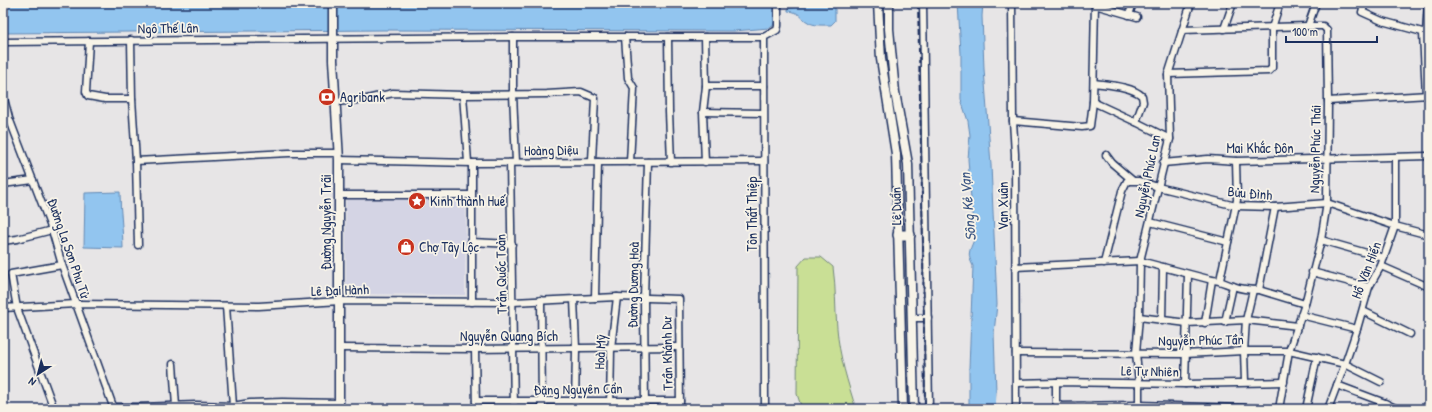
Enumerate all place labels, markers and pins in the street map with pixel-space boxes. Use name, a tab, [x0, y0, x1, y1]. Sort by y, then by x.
bank icon: Agribank	[317, 87, 337, 107]
place label: Agribank	[340, 87, 385, 107]
place icon: Kinh thành Huế	[407, 191, 427, 211]
place label: Kinh thành Huế	[430, 191, 506, 210]
shop icon: Chợ Tây Lộc	[396, 237, 416, 257]
place label: Chợ Tây Lộc	[419, 237, 479, 257]

